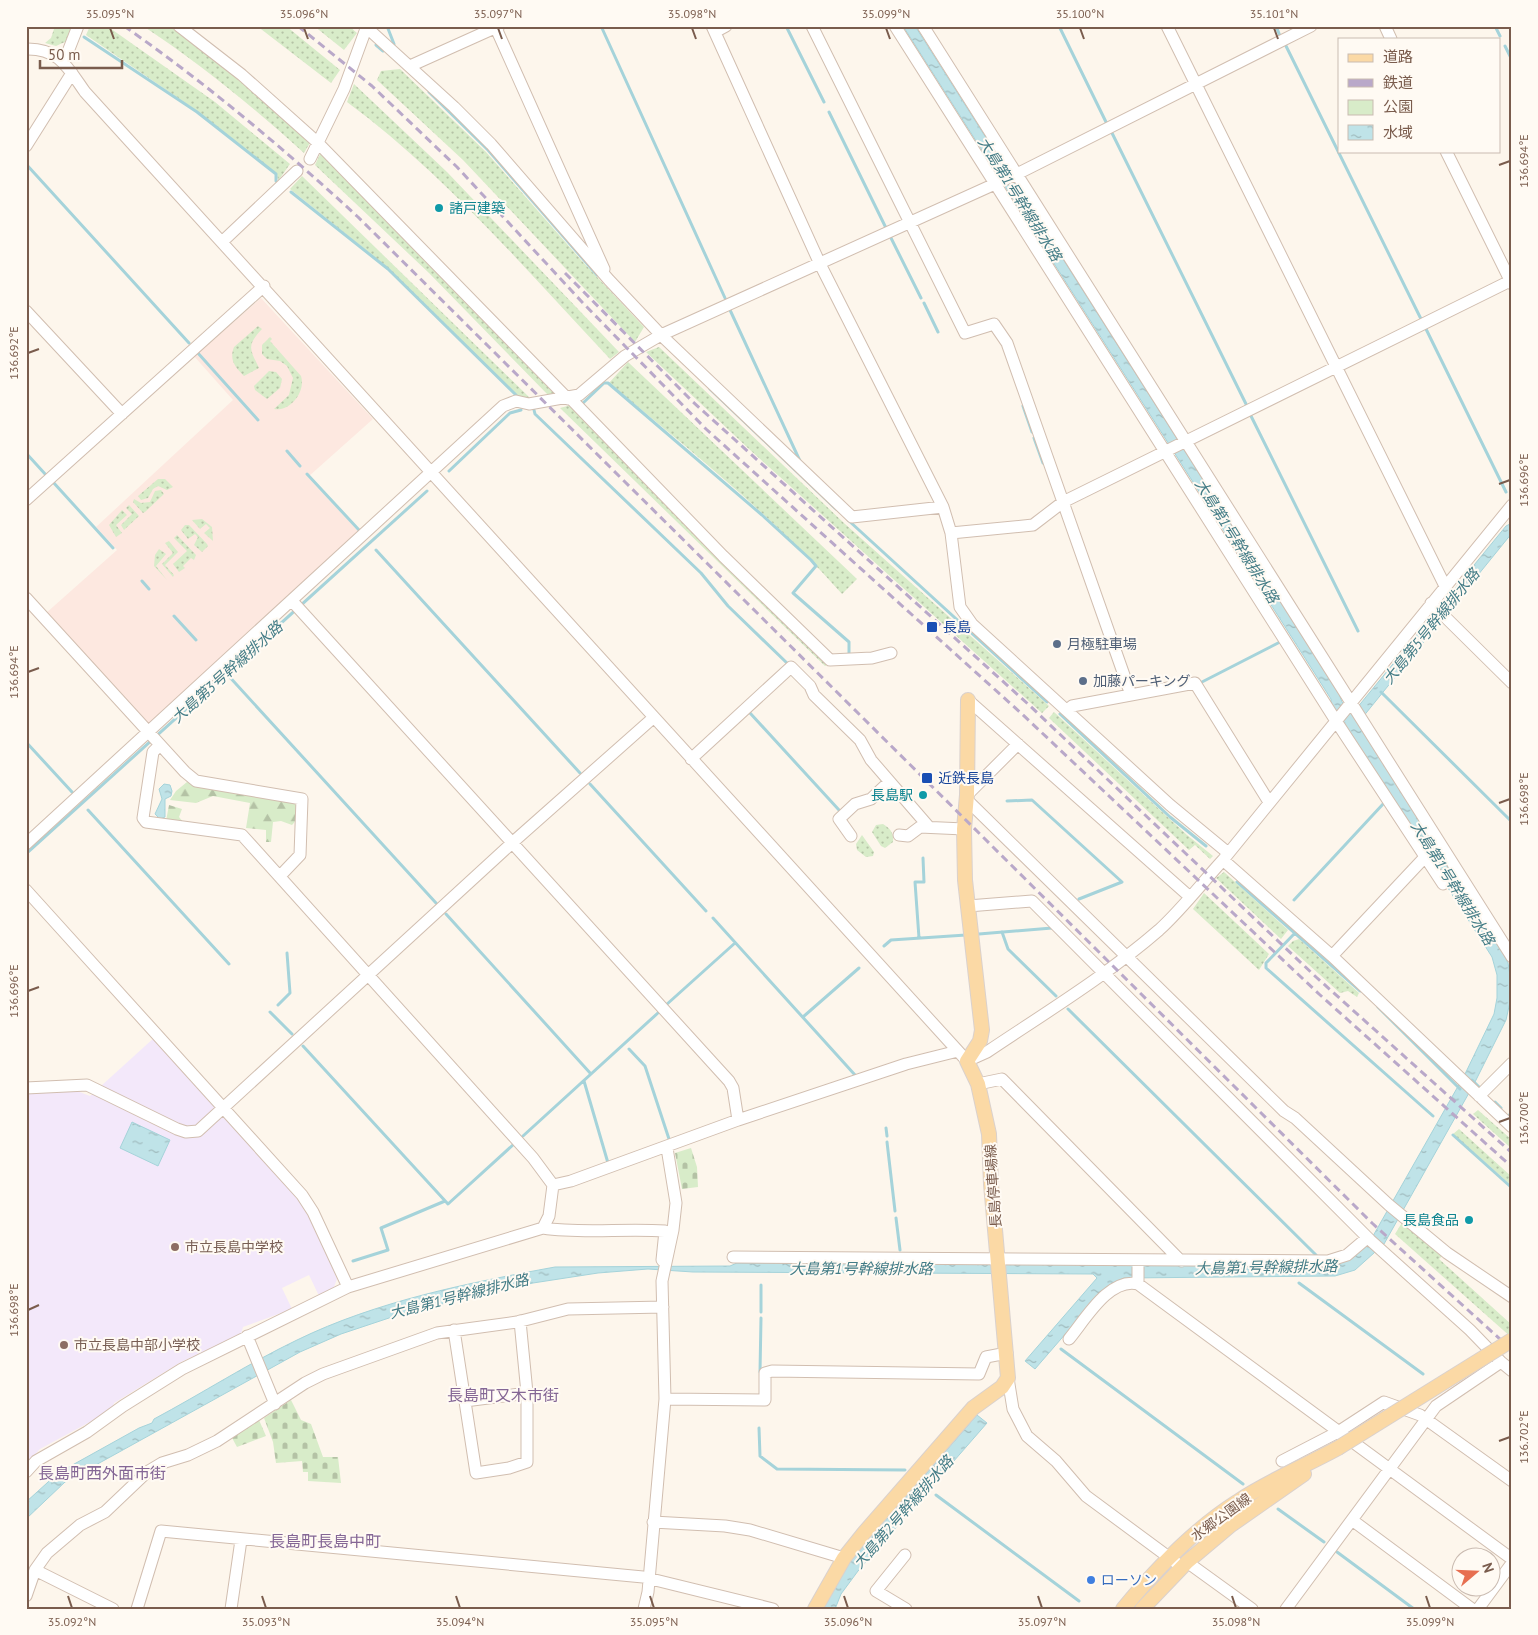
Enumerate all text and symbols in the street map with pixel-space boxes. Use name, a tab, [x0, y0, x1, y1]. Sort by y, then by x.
text: 35.095°N	[86, 6, 134, 21]
text: 35.096°N	[280, 6, 328, 21]
text: 35.097°N	[474, 6, 522, 21]
text: 35.098°N	[668, 6, 716, 21]
text: 35.099°N	[862, 6, 910, 21]
text: 35.100°N	[1056, 6, 1104, 21]
text: 35.101°N	[1250, 6, 1298, 21]
scale bar	[40, 38, 122, 70]
legend	[1338, 38, 1500, 152]
text: 50 m	[48, 45, 81, 64]
text: 道路	[1383, 47, 1413, 66]
text: 鉄道	[1383, 73, 1413, 92]
text: 公園	[1383, 97, 1413, 116]
text: 水域	[1383, 123, 1413, 142]
water label: 大島第1号幹線排水路	[974, 133, 1067, 266]
text: 136.694°E	[1516, 134, 1531, 188]
place label: 諸戸建築	[449, 199, 505, 217]
marker: 諸戸建築	[433, 202, 445, 214]
text: 136.692°E	[6, 326, 21, 380]
text: 136.696°E	[1516, 453, 1531, 507]
water label: 大島第1号幹線排水路	[1191, 475, 1284, 608]
water label: 大島第5号幹線排水路	[1379, 563, 1485, 687]
water label: 大島第3号幹線排水路	[168, 616, 288, 727]
place label: 長島	[943, 618, 971, 636]
marker: 長島	[925, 620, 939, 634]
place label: 月極駐車場	[1067, 635, 1137, 653]
marker: 月極駐車場	[1051, 638, 1063, 650]
text: 136.694°E	[6, 645, 21, 699]
place label: 加藤パーキング	[1093, 672, 1191, 690]
marker: 加藤パーキング	[1077, 675, 1089, 687]
place label: 近鉄長島	[938, 769, 994, 787]
marker: 近鉄長島	[920, 771, 934, 785]
text: 136.698°E	[1516, 772, 1531, 826]
place label: 長島駅	[871, 786, 913, 804]
marker: 長島駅	[917, 789, 929, 801]
water label: 大島第1号幹線排水路	[1407, 817, 1500, 950]
text: 136.696°E	[6, 964, 21, 1018]
text: 136.700°E	[1516, 1091, 1531, 1145]
street label: 長島停車場線	[981, 1143, 1005, 1229]
place label: 長島食品	[1403, 1211, 1459, 1229]
marker: 長島食品	[1463, 1214, 1475, 1226]
place label: 市立長島中学校	[185, 1238, 283, 1256]
marker: 市立長島中学校	[169, 1241, 181, 1253]
water label: 大島第1号幹線排水路	[1194, 1256, 1340, 1278]
water label: 大島第1号幹線排水路	[790, 1259, 934, 1278]
water label: 大島第1号幹線排水路	[387, 1269, 533, 1322]
text: 136.698°E	[6, 1283, 21, 1337]
place label: 市立長島中部小学校	[74, 1336, 200, 1354]
marker: 市立長島中部小学校	[58, 1339, 70, 1351]
district label: 長島町又木市街	[447, 1385, 559, 1405]
text: 136.702°E	[1516, 1410, 1531, 1464]
water label: 大島第2号幹線排水路	[849, 1450, 958, 1572]
district label: 長島町西外面市街	[38, 1463, 166, 1483]
street label: 水郷公園線	[1187, 1489, 1255, 1545]
district label: 長島町長島中町	[269, 1531, 381, 1551]
north arrow	[1450, 1548, 1500, 1598]
text: N	[1478, 1560, 1498, 1575]
place label: ローソン	[1101, 1571, 1157, 1589]
marker: ローソン	[1085, 1574, 1097, 1586]
text: 35.092°N	[48, 1614, 96, 1629]
text: 35.093°N	[242, 1614, 290, 1629]
text: 35.094°N	[436, 1614, 484, 1629]
text: 35.095°N	[630, 1614, 678, 1629]
text: 35.096°N	[824, 1614, 872, 1629]
text: 35.097°N	[1018, 1614, 1066, 1629]
text: 35.098°N	[1212, 1614, 1260, 1629]
text: 35.099°N	[1406, 1614, 1454, 1629]

